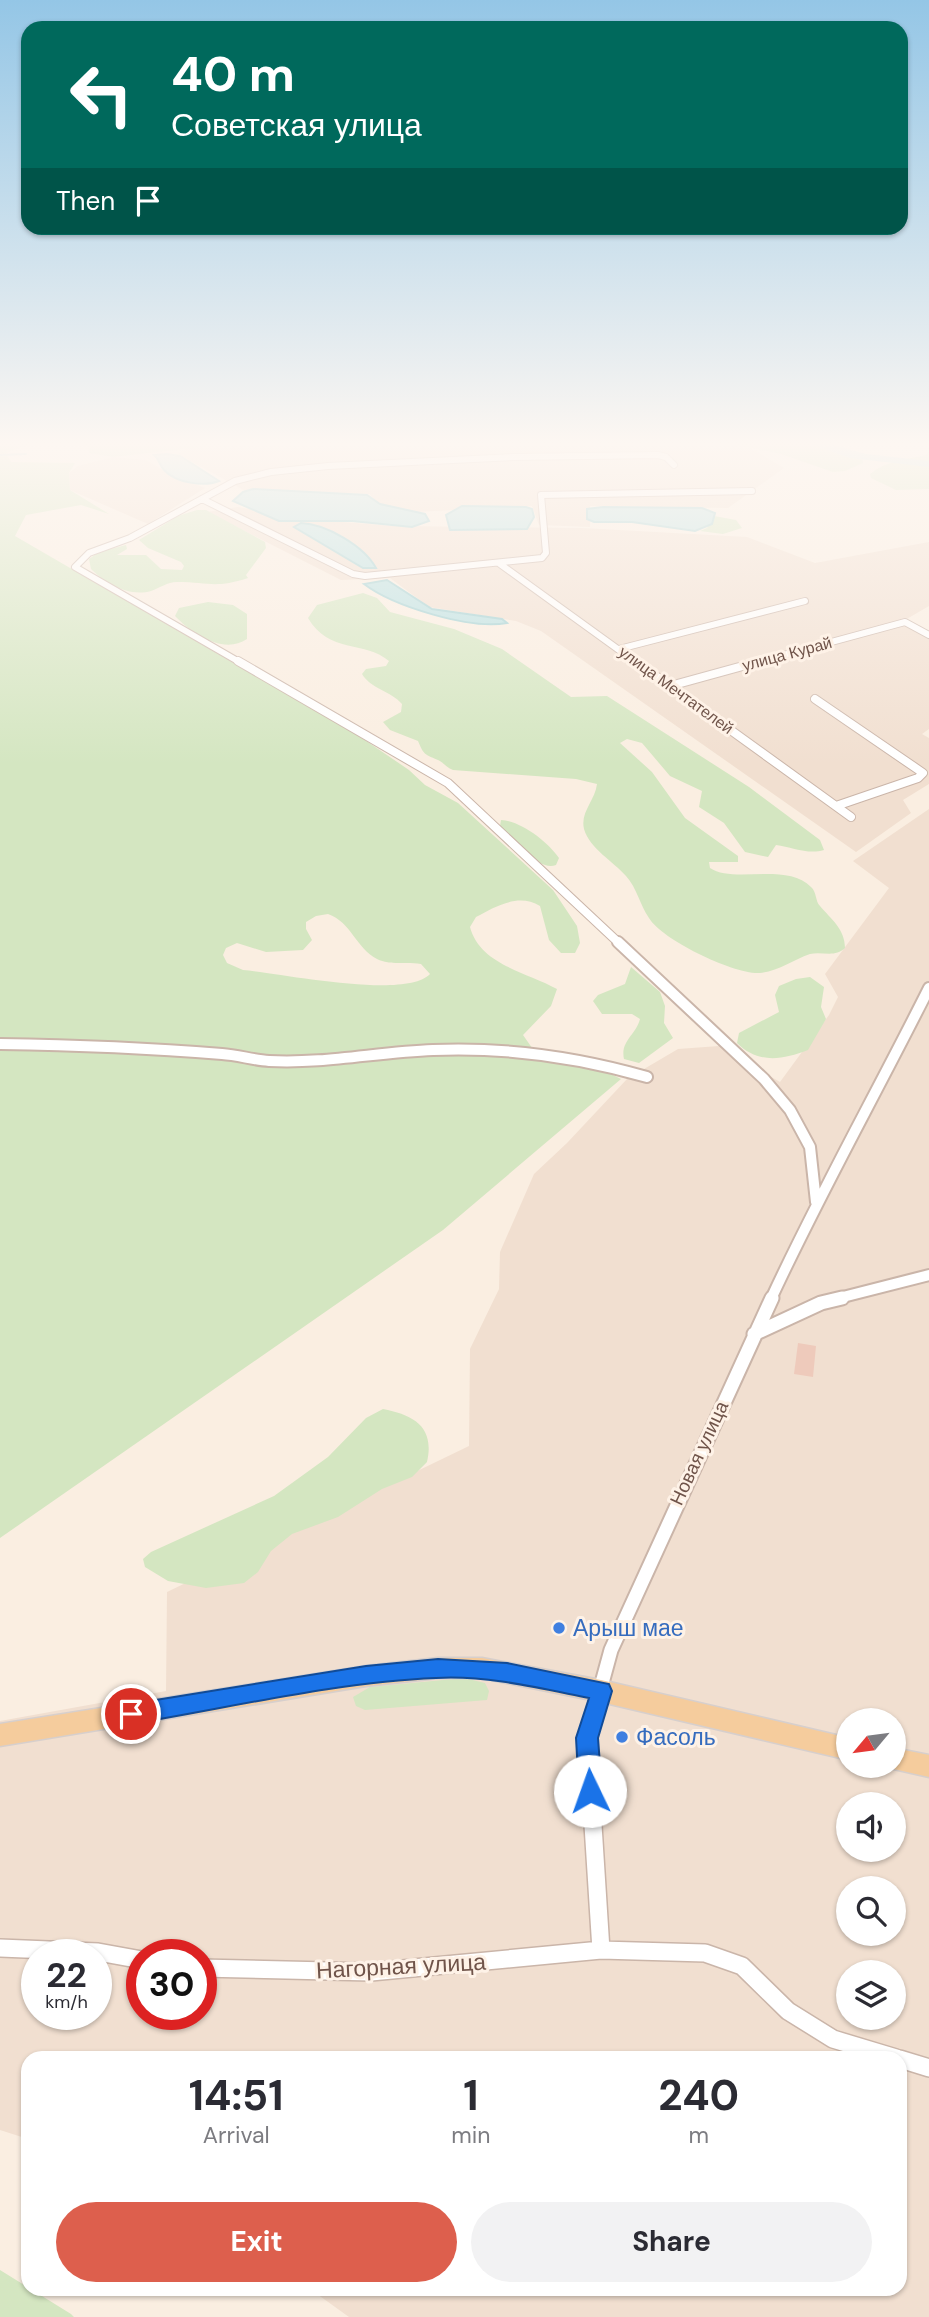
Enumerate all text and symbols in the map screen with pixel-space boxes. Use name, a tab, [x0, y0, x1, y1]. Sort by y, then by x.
text: 40 m	[171, 42, 295, 106]
icon: left	[56, 49, 147, 140]
text: Советская улица	[171, 104, 422, 146]
icon: arrive	[129, 182, 167, 220]
text: Then	[56, 184, 115, 218]
street label: улица Курай	[740, 632, 834, 676]
street label: улица Мечтателей	[614, 641, 738, 739]
street label: Новая улица	[664, 1396, 734, 1509]
place label: Арыш мае	[573, 1613, 684, 1643]
marker: Арыш мае	[551, 1620, 567, 1636]
pin	[101, 1684, 161, 1744]
icon: arrive	[112, 1695, 150, 1733]
north arrow	[836, 1708, 906, 1778]
map controls	[836, 1708, 906, 2030]
place label: Фасоль	[636, 1722, 716, 1752]
marker: Фасоль	[614, 1729, 630, 1745]
position arrow	[553, 1754, 627, 1828]
button: sound	[836, 1792, 906, 1862]
button: search	[836, 1876, 906, 1946]
speed limit sign: 30	[126, 1939, 217, 2030]
street label: Нагорная улица	[315, 1947, 487, 1985]
text: 22	[46, 1952, 87, 1998]
button: layers	[836, 1960, 906, 2030]
text: km/h	[45, 1990, 88, 2014]
text: 14:51	[189, 2068, 283, 2123]
text: 1	[463, 2068, 479, 2123]
text: 240	[658, 2068, 739, 2123]
text: Arrival	[203, 2120, 270, 2150]
text: min	[451, 2120, 491, 2150]
text: m	[688, 2120, 709, 2150]
button: Exit	[56, 2202, 457, 2282]
button: Share	[471, 2202, 872, 2282]

